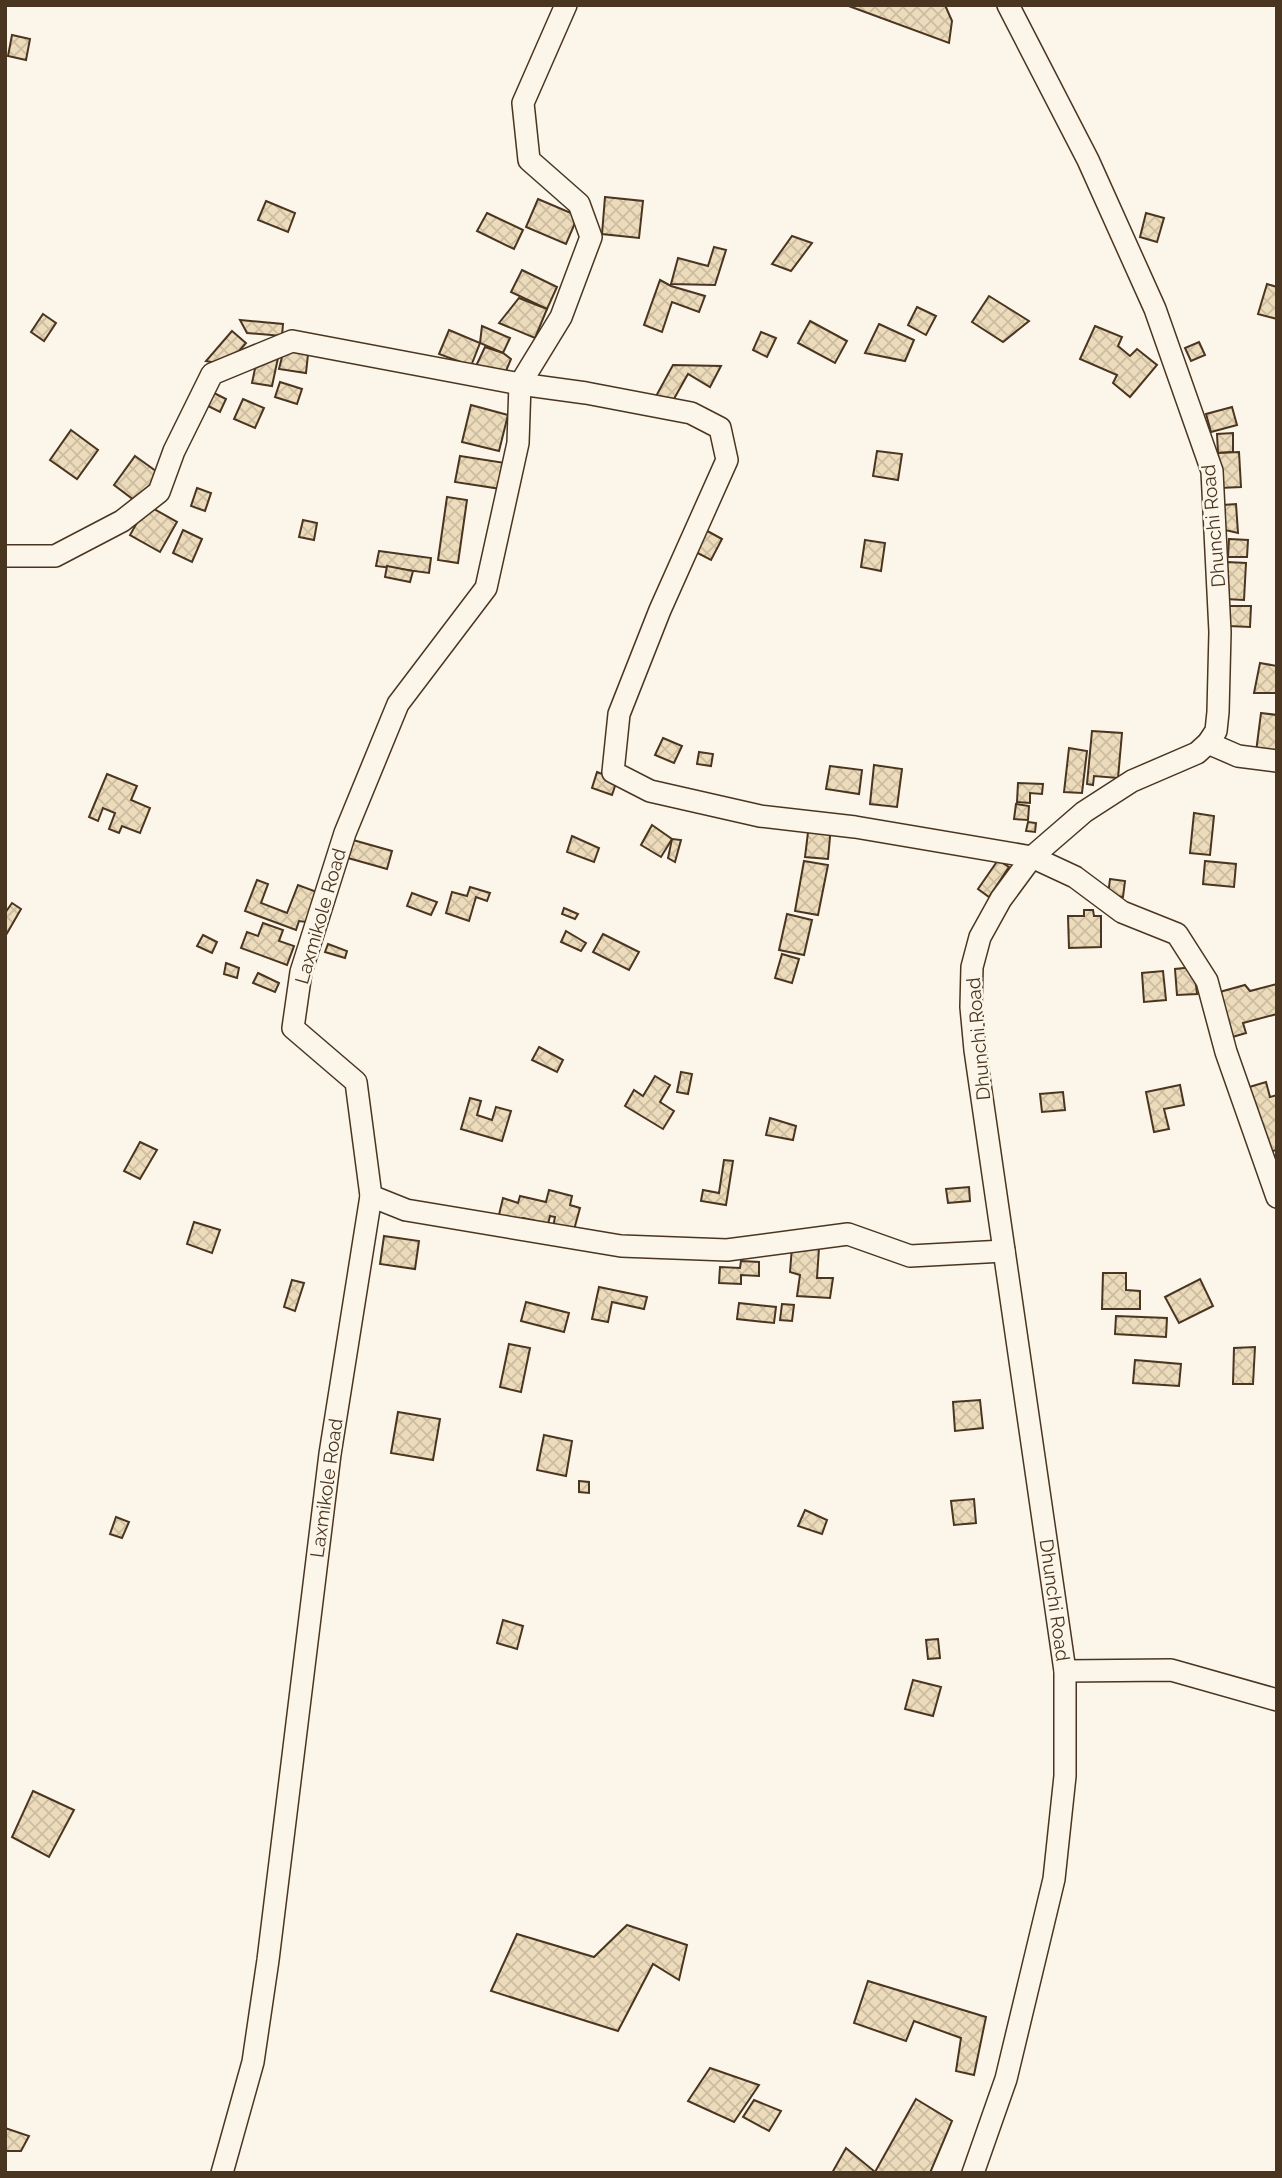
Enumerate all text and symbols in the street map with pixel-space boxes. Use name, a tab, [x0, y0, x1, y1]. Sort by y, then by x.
street label: Dhunchi Road	[1197, 464, 1229, 588]
street label: Laxmikole Road	[290, 846, 350, 986]
street label: Dhunchi Road	[962, 977, 994, 1101]
street label: Laxmikole Road	[305, 1417, 347, 1559]
street label: Dhunchi Road	[1036, 1538, 1074, 1662]

